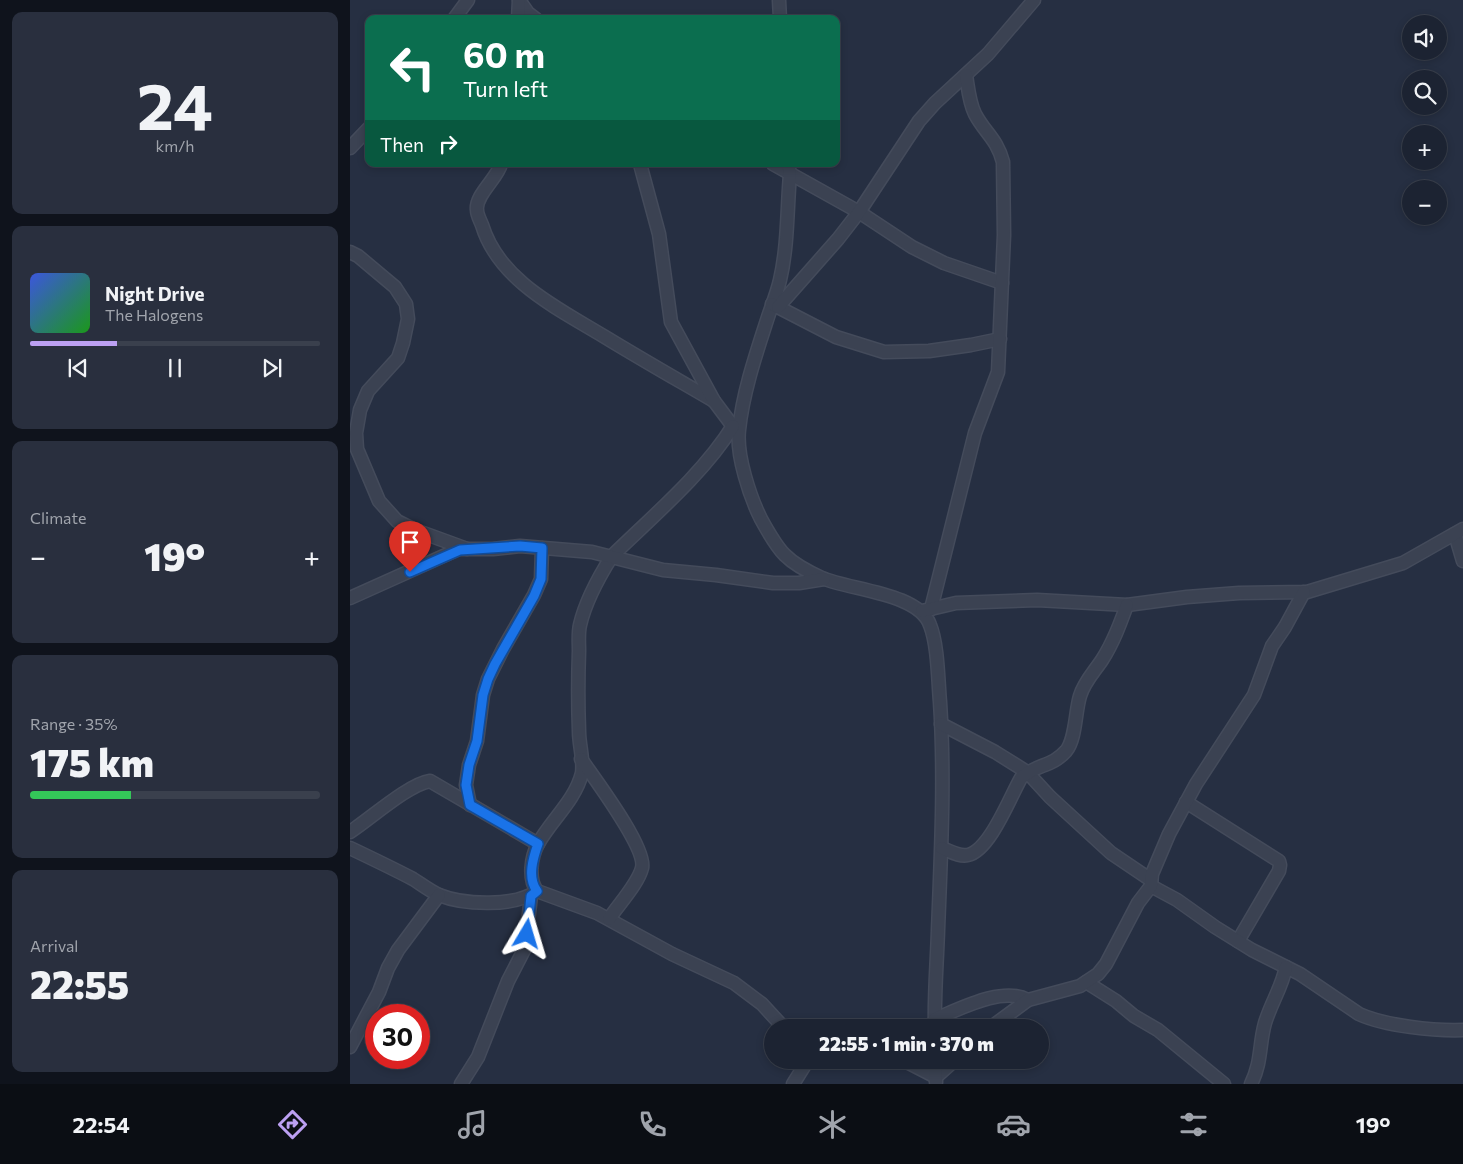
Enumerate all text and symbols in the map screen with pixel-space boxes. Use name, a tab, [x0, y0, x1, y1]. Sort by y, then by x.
map controls	[1402, 15, 1447, 225]
button: sound	[1402, 15, 1447, 60]
text: 60 m	[463, 32, 545, 75]
icon: left	[380, 35, 445, 100]
text: 24	[137, 64, 213, 143]
button: search	[1402, 70, 1447, 115]
text: Turn left	[463, 75, 548, 102]
button: +	[1402, 125, 1447, 170]
icon: right	[434, 130, 462, 158]
text: Then	[380, 133, 424, 156]
text: km/h	[156, 136, 194, 155]
button: −	[1402, 180, 1447, 225]
text: Night Drive	[105, 282, 205, 305]
text: The Halogens	[105, 305, 203, 324]
icon: previous	[64, 354, 92, 382]
icon: pause	[161, 354, 189, 382]
icon: next	[258, 354, 286, 382]
text: Climate	[30, 508, 86, 527]
pin	[389, 521, 431, 572]
icon: arrive	[396, 528, 424, 556]
text: 19°	[144, 532, 205, 579]
text: −	[30, 539, 46, 573]
text: +	[304, 539, 320, 573]
text: Range · 35%	[30, 714, 117, 733]
text: 175 km	[30, 738, 154, 785]
position arrow	[500, 907, 552, 959]
text: Arrival	[30, 936, 78, 955]
text: 22:55	[30, 960, 129, 1007]
speed limit sign: 30	[365, 1004, 430, 1069]
text: 22:55 · 1 min · 370 m	[819, 1032, 994, 1055]
icon: directions	[275, 1107, 310, 1142]
icon: music	[455, 1107, 490, 1142]
icon: phone	[635, 1107, 670, 1142]
icon: climate	[815, 1107, 850, 1142]
icon: car	[996, 1107, 1031, 1142]
icon: filters	[1176, 1107, 1211, 1142]
text: 22:54	[73, 1111, 130, 1138]
text: 19°	[1356, 1111, 1390, 1138]

